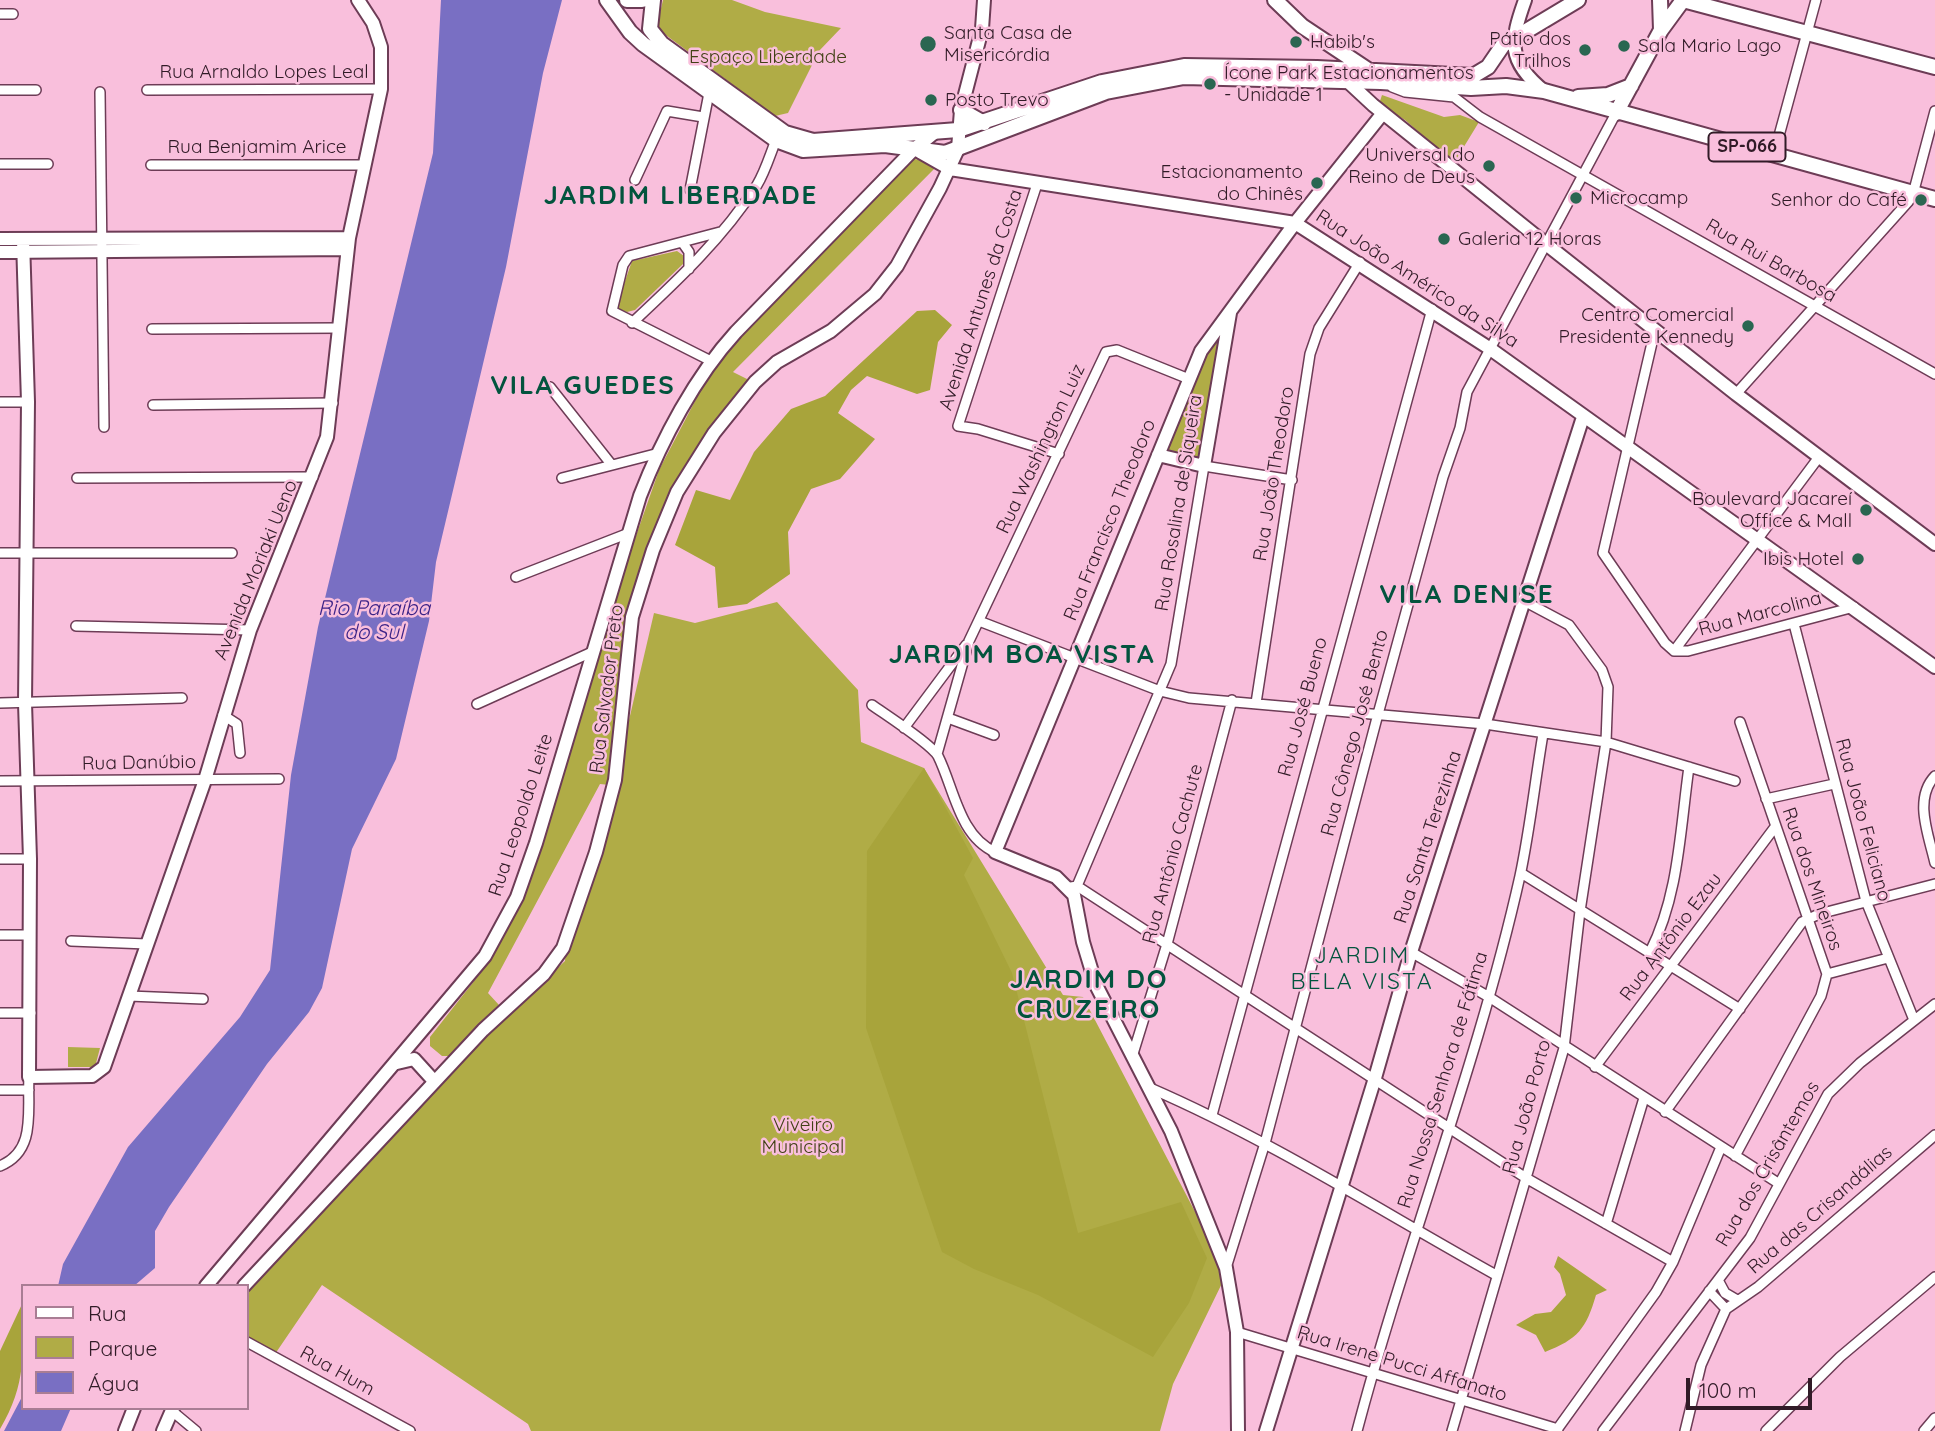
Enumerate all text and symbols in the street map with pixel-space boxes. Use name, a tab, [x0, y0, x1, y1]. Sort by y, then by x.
place label: Santa Casa de Misericórdia	[944, 22, 1072, 66]
place label: Pátio dos Trilhos	[1489, 28, 1571, 72]
place label: Habib's	[1310, 31, 1375, 53]
marker: Santa Casa de Misericórdia	[918, 34, 938, 54]
marker: Habib's	[1288, 34, 1304, 50]
place label: Sala Mario Lago	[1638, 35, 1781, 57]
marker: Sala Mario Lago	[1616, 38, 1632, 54]
marker: Pátio dos Trilhos	[1577, 42, 1593, 58]
park label: Espaço Liberdade	[689, 46, 847, 68]
street label: Rua Arnaldo Lopes Leal	[159, 61, 369, 83]
place label: Ícone Park Estacionamentos - Unidade 1	[1224, 62, 1474, 106]
marker: Ícone Park Estacionamentos - Unidade 1	[1202, 76, 1218, 92]
place label: Posto Trevo	[945, 89, 1049, 111]
marker: Posto Trevo	[923, 92, 939, 108]
road number: SP-066	[1708, 132, 1786, 162]
street label: Rua Benjamim Arice	[168, 136, 346, 158]
place label: Universal do Reino de Deus	[1348, 144, 1475, 188]
marker: Universal do Reino de Deus	[1481, 158, 1497, 174]
place label: Estacionamento do Chinês	[1161, 161, 1303, 205]
marker: Estacionamento do Chinês	[1309, 175, 1325, 191]
district label: JARDIM LIBERDADE	[546, 180, 816, 212]
street label: Avenida Antunes da Costa	[934, 187, 1028, 413]
place label: Microcamp	[1590, 187, 1688, 209]
place label: Senhor do Café	[1771, 189, 1907, 211]
marker: Microcamp	[1568, 190, 1584, 206]
marker: Senhor do Café	[1913, 192, 1929, 208]
street label: Rua João Américo da Silva	[1311, 205, 1523, 353]
street label: Rua Rui Barbosa	[1701, 214, 1841, 308]
place label: Galeria 12 Horas	[1458, 228, 1601, 250]
marker: Galeria 12 Horas	[1436, 231, 1452, 247]
place label: Centro Comercial Presidente Kennedy	[1558, 304, 1734, 348]
marker: Centro Comercial Presidente Kennedy	[1740, 318, 1756, 334]
street label: Rua Washington Luiz	[992, 361, 1090, 537]
district label: VILA GUEDES	[492, 370, 674, 402]
street label: Rua João Theodoro	[1249, 385, 1299, 563]
street label: Rua Rosalina de Siqueira	[1151, 393, 1207, 613]
street label: Rua Francisco Theodoro	[1059, 416, 1161, 624]
street label: Avenida Moriaki Ueno	[209, 477, 303, 663]
place label: Boulevard Jacareí Office & Mall	[1692, 488, 1852, 532]
marker: Boulevard Jacareí Office & Mall	[1858, 502, 1874, 518]
place label: Ibis Hotel	[1763, 548, 1844, 570]
marker: Ibis Hotel	[1850, 551, 1866, 567]
district label: VILA DENISE	[1381, 579, 1553, 611]
street label: Rua Marcolina	[1696, 587, 1824, 641]
water label: Rio Paraíba do Sul	[318, 596, 430, 646]
street label: Rua Salvador Preto	[585, 603, 629, 775]
street label: Rua Cônego José Bento	[1316, 627, 1394, 839]
street label: Rua José Bueno	[1273, 635, 1333, 779]
district label: JARDIM BOA VISTA	[890, 639, 1154, 671]
street label: Rua Leopoldo Leite	[484, 731, 558, 899]
street label: Rua João Feliciano	[1830, 736, 1896, 904]
street label: Rua Santa Terezinha	[1389, 748, 1467, 926]
street label: Rua Danúbio	[82, 751, 196, 775]
street label: Rua Antônio Cachute	[1138, 762, 1208, 946]
street label: Rua dos Mineiros	[1777, 804, 1847, 954]
street label: Rua Antônio Ezau	[1615, 868, 1727, 1006]
district label: JARDIM BELA VISTA	[1292, 942, 1432, 996]
street label: Rua Nossa Senhora de Fátima	[1393, 949, 1493, 1211]
district label: JARDIM DO CRUZEIRO	[1011, 964, 1167, 1026]
street label: Rua João Porto	[1498, 1037, 1556, 1177]
street label: Rua dos Crisântemos	[1711, 1077, 1825, 1251]
park label: Viveiro Municipal	[762, 1114, 844, 1158]
street label: Rua das Crisandálias	[1743, 1141, 1897, 1279]
legend	[21, 1284, 248, 1410]
text: Rua	[88, 1300, 127, 1326]
street label: Rua Irene Pucci Affanato	[1294, 1321, 1510, 1407]
text: Parque	[88, 1335, 157, 1361]
street label: Rua Hum	[296, 1341, 378, 1401]
scale bar	[1690, 1364, 1816, 1408]
text: Água	[88, 1370, 139, 1396]
text: 100 m	[1699, 1377, 1757, 1403]

